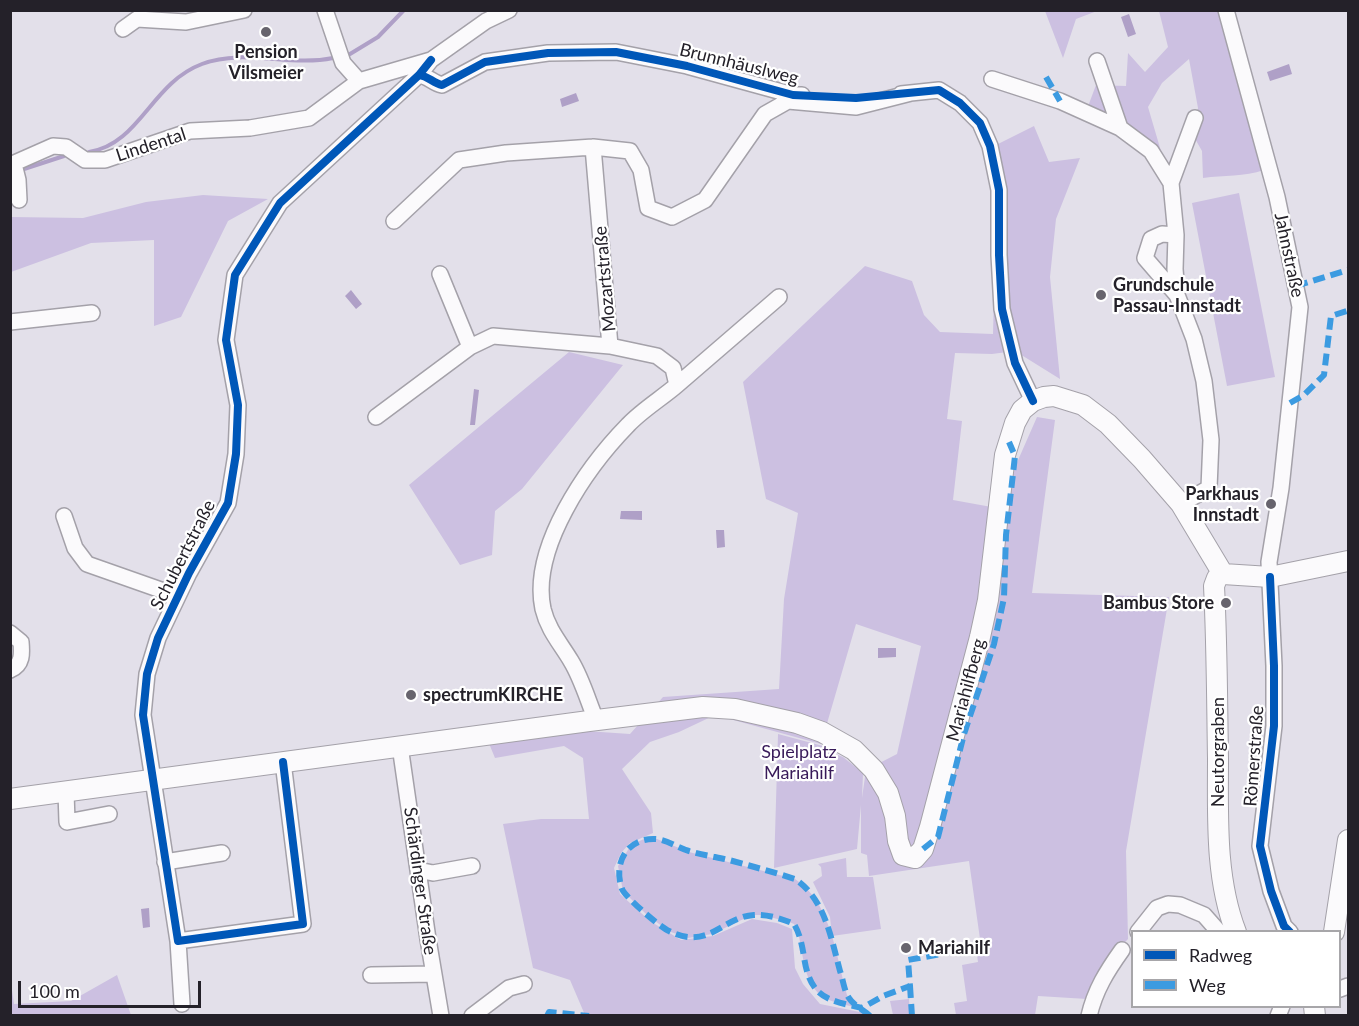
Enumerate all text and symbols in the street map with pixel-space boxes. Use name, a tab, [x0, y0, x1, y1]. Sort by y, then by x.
marker: Pension Vilsmeier	[259, 25, 273, 39]
street label: Brunnhäuslweg	[677, 39, 801, 89]
place label: Pension Vilsmeier	[228, 41, 304, 84]
street label: Lindental	[113, 123, 189, 167]
street label: Jahnstraße	[1270, 211, 1308, 299]
street label: Mozartstraße	[590, 225, 620, 333]
place label: Grundschule Passau-Innstadt	[1113, 274, 1241, 316]
marker: Grundschule Passau-Innstadt	[1094, 288, 1108, 302]
place label: Parkhaus Innstadt	[1185, 483, 1259, 526]
street label: Schubertstraße	[146, 496, 220, 614]
marker: Parkhaus Innstadt	[1264, 497, 1278, 511]
place label: Bambus Store	[1103, 592, 1214, 614]
marker: Bambus Store	[1219, 596, 1233, 610]
street label: Mariahilfberg	[942, 636, 990, 744]
place label: spectrumKIRCHE	[423, 684, 563, 706]
marker: spectrumKIRCHE	[404, 688, 418, 702]
street label: Neutorgraben	[1207, 697, 1229, 807]
street label: Römerstraße	[1240, 705, 1268, 807]
park label: Spielplatz Mariahilf	[761, 741, 837, 783]
street label: Schärdinger Straße	[399, 806, 441, 956]
legend	[1131, 930, 1341, 1008]
place label: Mariahilf	[918, 937, 990, 959]
marker: Mariahilf	[899, 941, 913, 955]
text: Radweg	[1189, 944, 1252, 966]
scale bar	[21, 969, 204, 1007]
text: Weg	[1189, 974, 1226, 996]
text: 100 m	[29, 980, 80, 1002]

